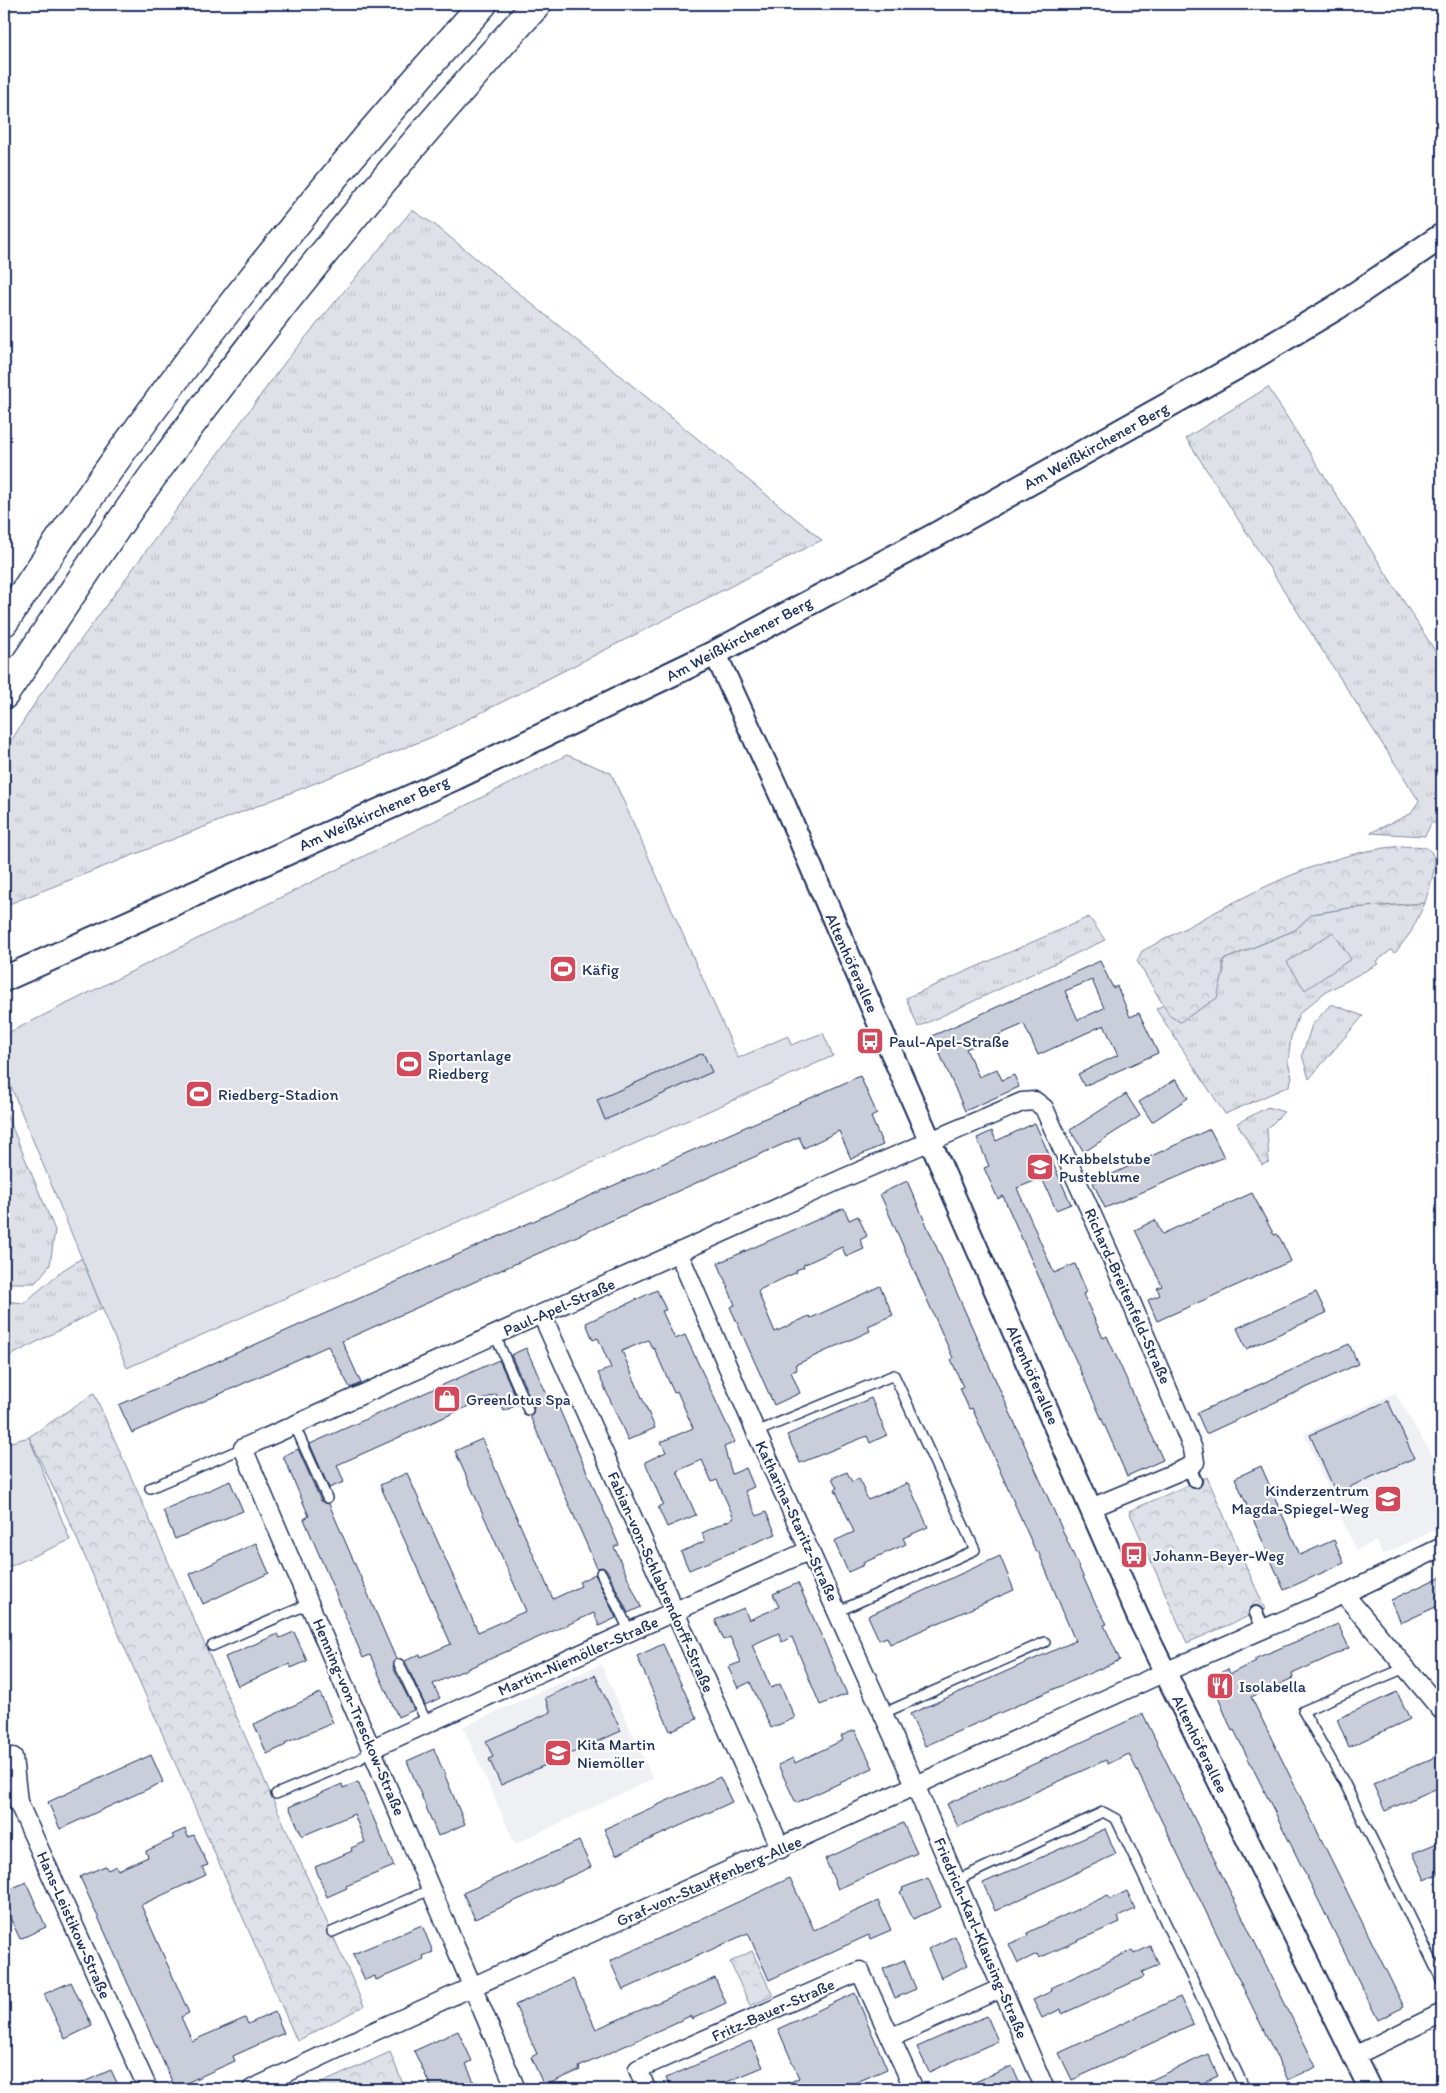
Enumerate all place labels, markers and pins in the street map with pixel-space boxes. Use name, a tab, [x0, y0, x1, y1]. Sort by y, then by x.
sports icon: Käfig	[548, 954, 578, 984]
place label: Käfig	[582, 960, 620, 979]
bus stop icon: Paul-Apel-Straße	[855, 1026, 885, 1056]
place label: Paul-Apel-Straße	[889, 1032, 1009, 1051]
place label: Sportanlage Riedberg	[428, 1046, 511, 1083]
sports icon: Sportanlage Riedberg	[394, 1049, 424, 1079]
sports icon: Riedberg-Stadion	[184, 1079, 214, 1109]
place label: Riedberg-Stadion	[218, 1085, 338, 1104]
place label: Krabbelstube Pusteblume	[1059, 1149, 1151, 1186]
school or university icon: Krabbelstube Pusteblume	[1025, 1152, 1055, 1182]
shop icon: Greenlotus Spa	[432, 1384, 462, 1414]
place label: Greenlotus Spa	[466, 1390, 571, 1409]
place label: Kinderzentrum Magda-Spiegel-Weg	[1232, 1481, 1370, 1518]
school or university icon: Kinderzentrum Magda-Spiegel-Weg	[1373, 1484, 1403, 1514]
bus stop icon: Johann-Beyer-Weg	[1119, 1540, 1149, 1570]
place label: Johann-Beyer-Weg	[1153, 1546, 1285, 1565]
restaurant icon: Isolabella	[1205, 1671, 1235, 1701]
place label: Isolabella	[1239, 1677, 1307, 1696]
place label: Kita Martin Niemöller	[577, 1735, 655, 1772]
school or university icon: Kita Martin Niemöller	[543, 1738, 573, 1768]

